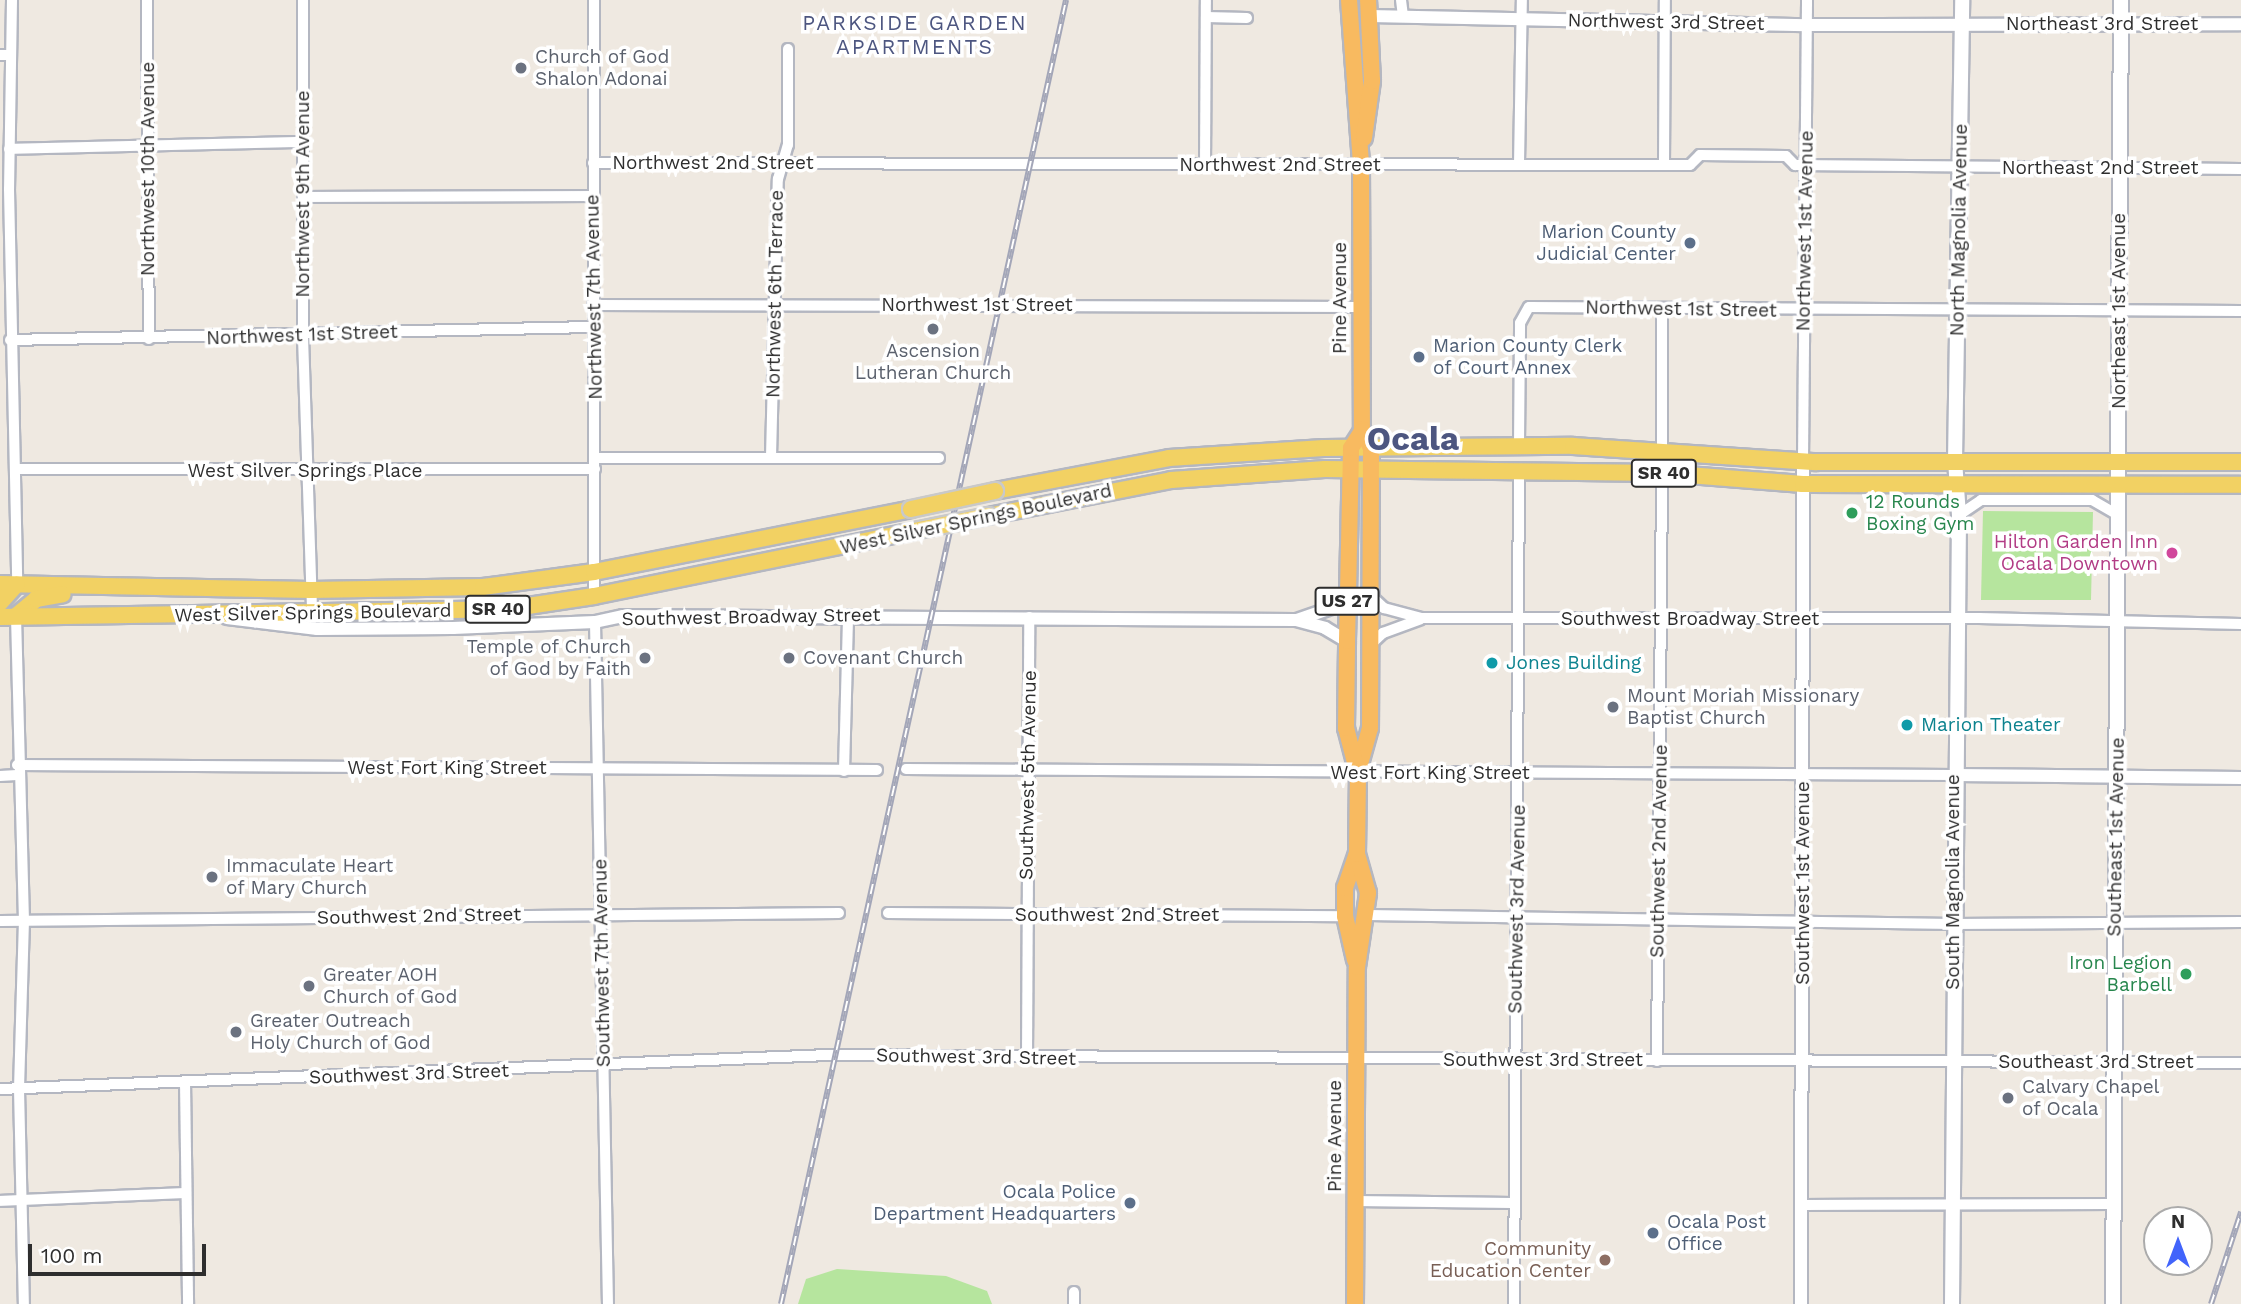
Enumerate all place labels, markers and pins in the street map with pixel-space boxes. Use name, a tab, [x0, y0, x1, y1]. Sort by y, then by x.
place label: Church of God Shalon Adonai	[535, 46, 670, 90]
marker: Church of God Shalon Adonai	[513, 60, 529, 76]
place label: Marion County Judicial Center	[1536, 221, 1676, 265]
marker: Marion County Judicial Center	[1682, 235, 1698, 251]
marker: Ascension Lutheran Church	[925, 321, 941, 337]
place label: Marion County Clerk of Court Annex	[1433, 335, 1623, 379]
place label: Ascension Lutheran Church	[855, 340, 1011, 384]
marker: Marion County Clerk of Court Annex	[1411, 349, 1427, 365]
place label: 12 Rounds Boxing Gym	[1866, 491, 1974, 535]
marker: 12 Rounds Boxing Gym	[1844, 505, 1860, 521]
place label: Hilton Garden Inn Ocala Downtown	[1994, 531, 2158, 575]
marker: Hilton Garden Inn Ocala Downtown	[2164, 545, 2180, 561]
place label: Temple of Church of God by Faith	[466, 636, 631, 680]
place label: Covenant Church	[803, 647, 963, 669]
marker: Temple of Church of God by Faith	[637, 650, 653, 666]
marker: Covenant Church	[781, 650, 797, 666]
place label: Jones Building	[1506, 652, 1641, 674]
marker: Jones Building	[1484, 655, 1500, 671]
place label: Mount Moriah Missionary Baptist Church	[1627, 685, 1859, 729]
marker: Mount Moriah Missionary Baptist Church	[1605, 699, 1621, 715]
place label: Marion Theater	[1921, 714, 2061, 736]
marker: Marion Theater	[1899, 717, 1915, 733]
place label: Immaculate Heart of Mary Church	[226, 855, 393, 899]
marker: Immaculate Heart of Mary Church	[204, 869, 220, 885]
place label: Iron Legion Barbell	[2069, 952, 2172, 996]
place label: Greater AOH Church of God	[323, 964, 458, 1008]
marker: Iron Legion Barbell	[2178, 966, 2194, 982]
marker: Greater AOH Church of God	[301, 978, 317, 994]
place label: Greater Outreach Holy Church of God	[250, 1010, 432, 1054]
marker: Greater Outreach Holy Church of God	[228, 1024, 244, 1040]
place label: Calvary Chapel of Ocala	[2022, 1076, 2160, 1120]
marker: Calvary Chapel of Ocala	[2000, 1090, 2016, 1106]
place label: Ocala Police Department Headquarters	[873, 1181, 1116, 1225]
marker: Ocala Police Department Headquarters	[1122, 1195, 1138, 1211]
place label: Ocala Post Office	[1667, 1211, 1766, 1255]
marker: Ocala Post Office	[1645, 1225, 1661, 1241]
place label: Community Education Center	[1430, 1238, 1591, 1282]
marker: Community Education Center	[1597, 1252, 1613, 1268]

